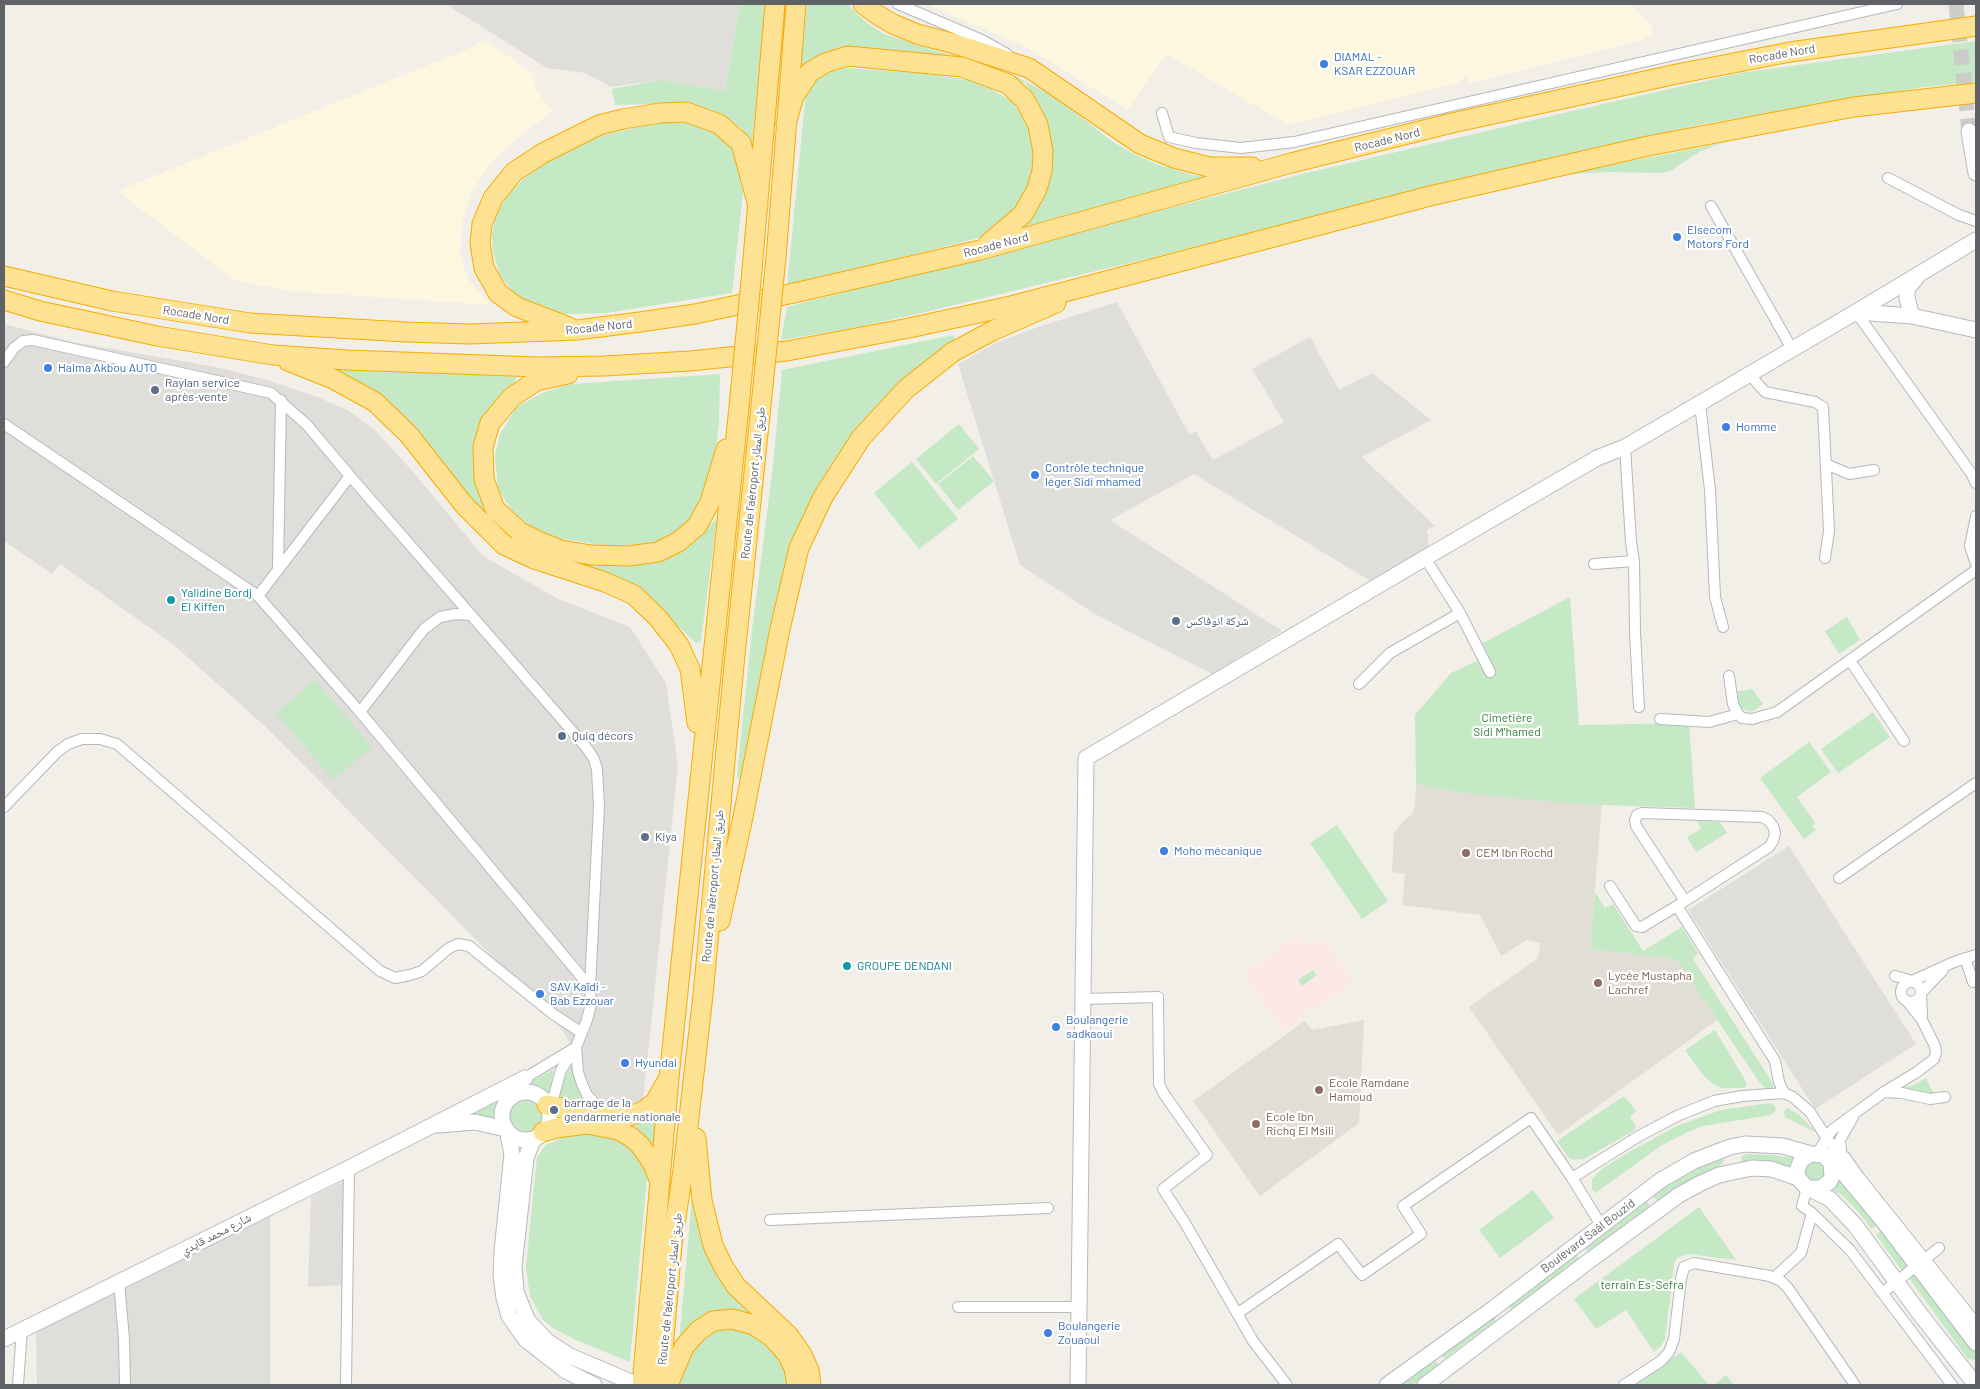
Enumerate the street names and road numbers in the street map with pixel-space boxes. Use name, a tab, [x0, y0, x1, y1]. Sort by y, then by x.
street label: Rocade Nord	[1748, 41, 1816, 67]
street label: Rocade Nord	[1353, 125, 1421, 155]
street label: Rocade Nord	[962, 229, 1030, 261]
street label: Rocade Nord	[162, 303, 230, 327]
street label: Rocade Nord	[565, 316, 633, 338]
street label: Route de l'aéroport طريق المطار	[738, 406, 768, 560]
street label: Route de l'aéroport طريق المطار	[699, 809, 727, 963]
street label: Boulevard Saâl Bouzid	[1538, 1196, 1638, 1276]
street label: شارع محمد قايدي	[178, 1210, 254, 1258]
street label: Route de l'aéroport طريق المطار	[655, 1212, 685, 1366]

